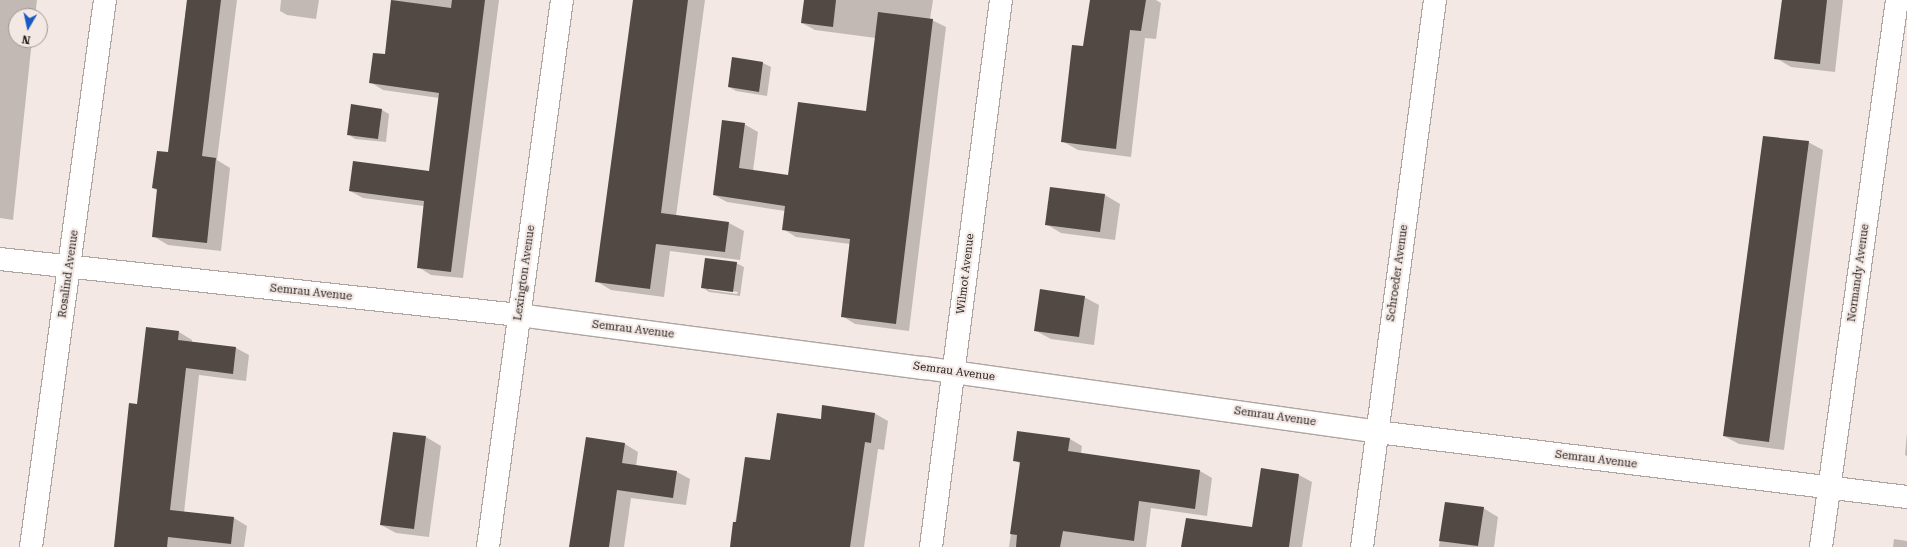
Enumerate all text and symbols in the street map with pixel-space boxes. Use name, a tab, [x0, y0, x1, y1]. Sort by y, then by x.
north arrow	[8, 8, 48, 48]
text: N	[21, 32, 31, 46]
street label: Normandy Avenue	[1846, 223, 1872, 323]
street label: Lexington Avenue	[512, 224, 538, 322]
street label: Schroeder Avenue	[1385, 224, 1411, 322]
street label: Rosalind Avenue	[56, 229, 82, 319]
street label: Wilmot Avenue	[955, 233, 977, 315]
street label: Semrau Avenue	[269, 282, 353, 304]
street label: Semrau Avenue	[591, 318, 675, 342]
street label: Semrau Avenue	[912, 360, 996, 384]
street label: Semrau Avenue	[1233, 405, 1317, 429]
street label: Semrau Avenue	[1554, 448, 1638, 472]

